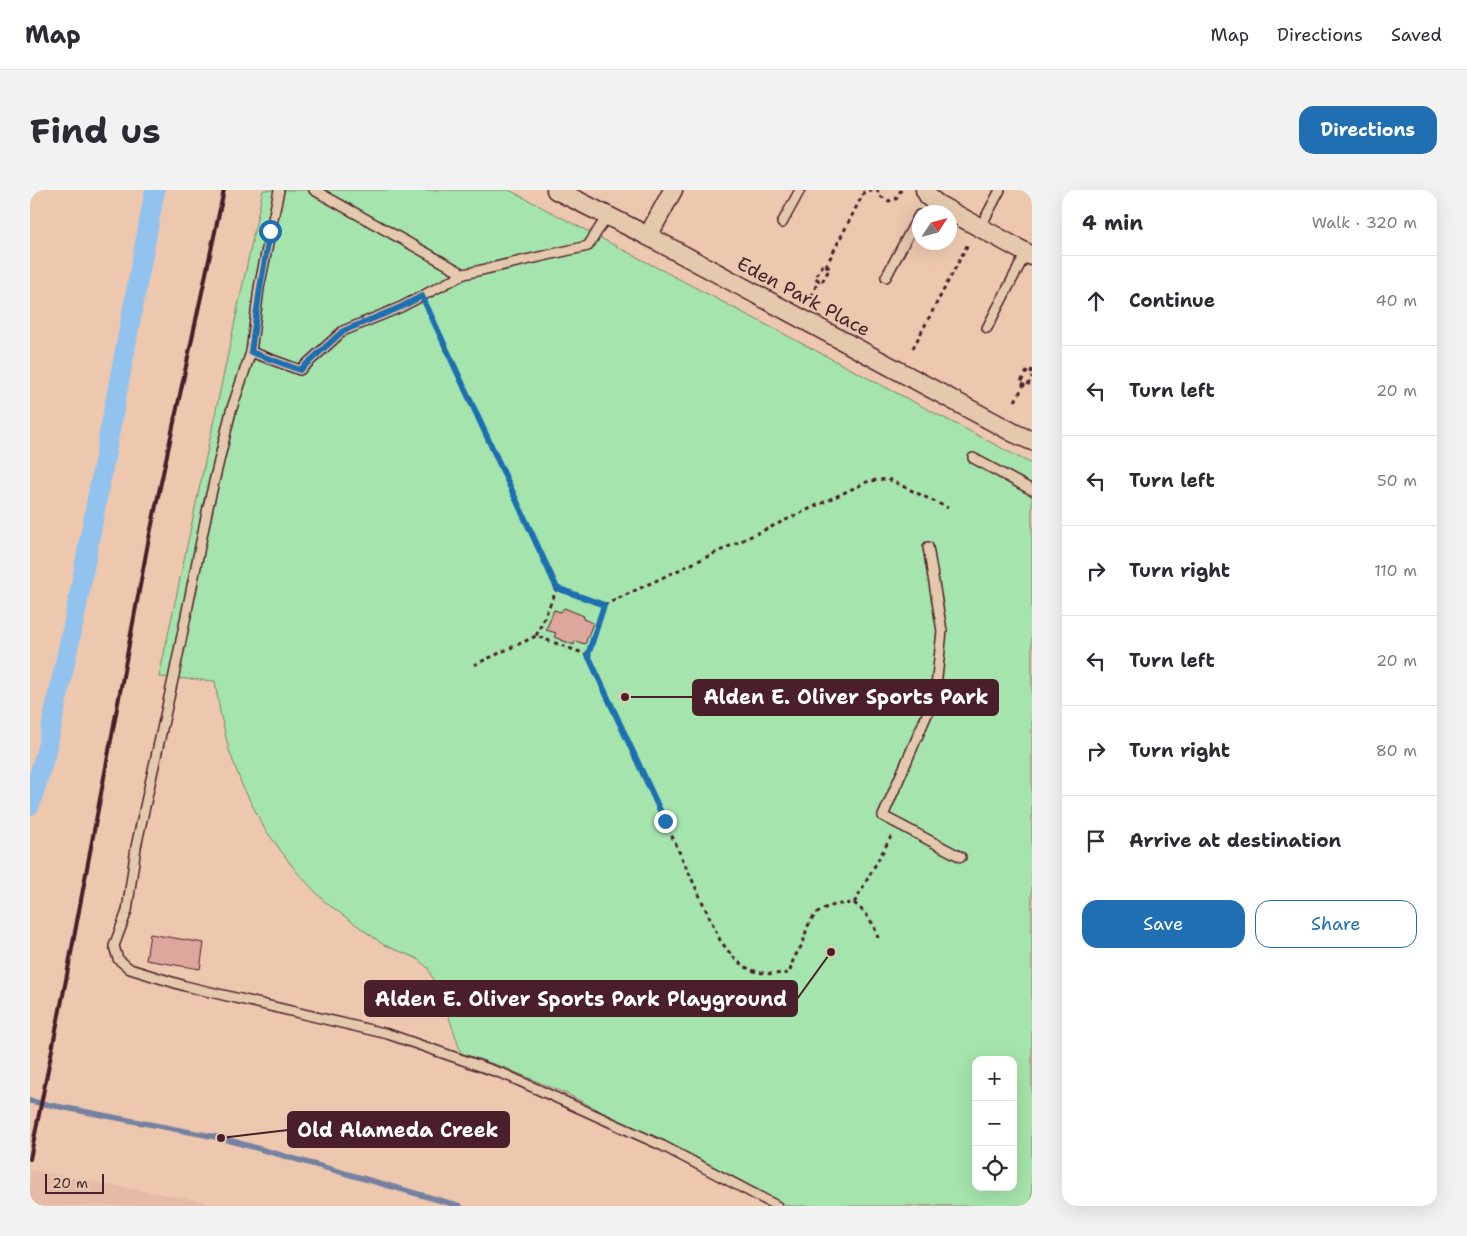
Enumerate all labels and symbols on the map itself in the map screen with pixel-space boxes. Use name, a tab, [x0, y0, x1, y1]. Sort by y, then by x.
north arrow	[912, 205, 957, 250]
route start	[259, 220, 282, 243]
street label: Eden Park Place	[733, 251, 875, 342]
callout: Alden E. Oliver Sports Park	[693, 680, 998, 715]
text: Alden E. Oliver Sports Park	[703, 684, 989, 710]
route end	[654, 810, 677, 833]
callout: Alden E. Oliver Sports Park Playground	[365, 981, 797, 1016]
text: Alden E. Oliver Sports Park Playground	[375, 986, 787, 1012]
callout: Old Alameda Creek	[288, 1112, 509, 1147]
text: Old Alameda Creek	[297, 1117, 499, 1143]
scale bar	[45, 1171, 104, 1194]

